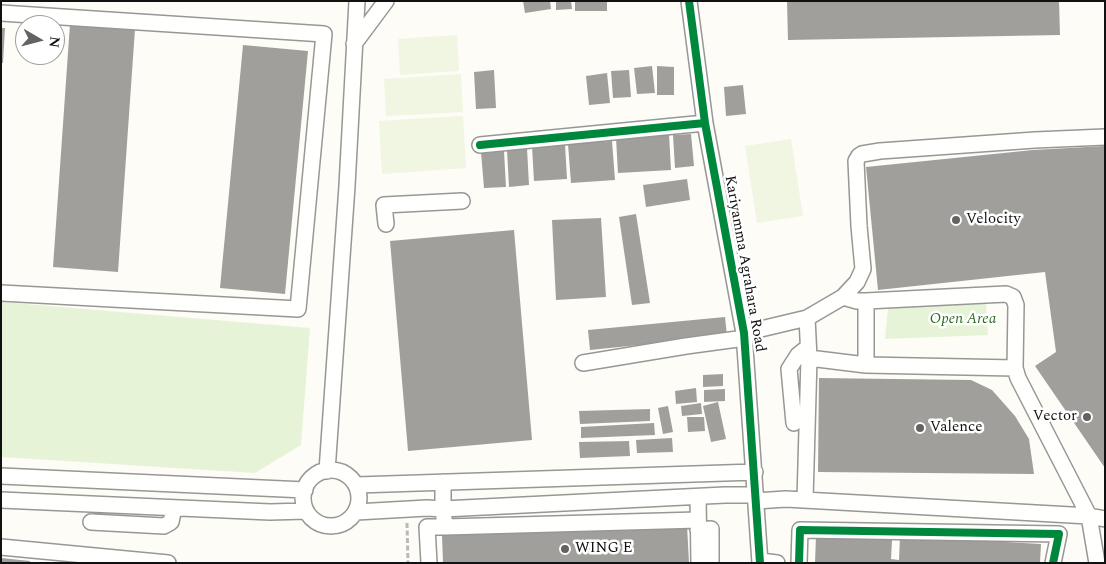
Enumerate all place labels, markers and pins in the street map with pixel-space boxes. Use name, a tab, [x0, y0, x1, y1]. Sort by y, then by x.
place label: Velocity	[966, 211, 1021, 229]
marker: Velocity	[950, 214, 962, 226]
place label: Vector	[1033, 408, 1077, 426]
marker: Vector	[1081, 411, 1093, 423]
place label: Valence	[930, 419, 982, 437]
marker: Valence	[914, 422, 926, 434]
place label: WING E	[575, 540, 633, 558]
marker: WING E	[559, 543, 571, 555]

